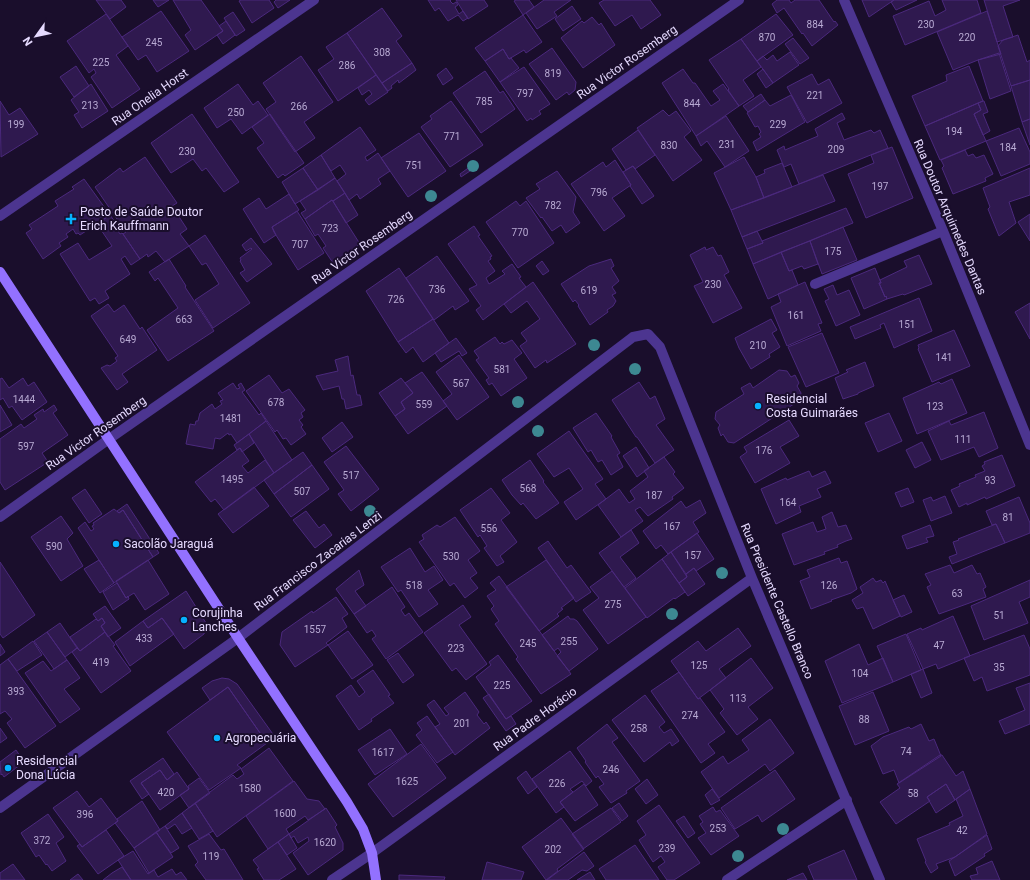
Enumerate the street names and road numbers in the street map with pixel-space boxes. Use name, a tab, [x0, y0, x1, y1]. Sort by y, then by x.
street label: Rua Victor Rosemberg	[574, 22, 680, 102]
street label: Rua Onelia Horst	[109, 66, 191, 128]
street label: Rua Doutor Arquimedes Dantas	[911, 137, 989, 297]
street label: Rua Victor Rosemberg	[309, 207, 415, 287]
street label: Rua Victor Rosemberg	[43, 393, 149, 473]
street label: Rua Francisco Zacarias Lenzi	[251, 508, 385, 614]
street label: Rua Presidente Castello Branco	[738, 521, 816, 681]
street label: Rua Padre Horácio	[491, 684, 579, 754]

